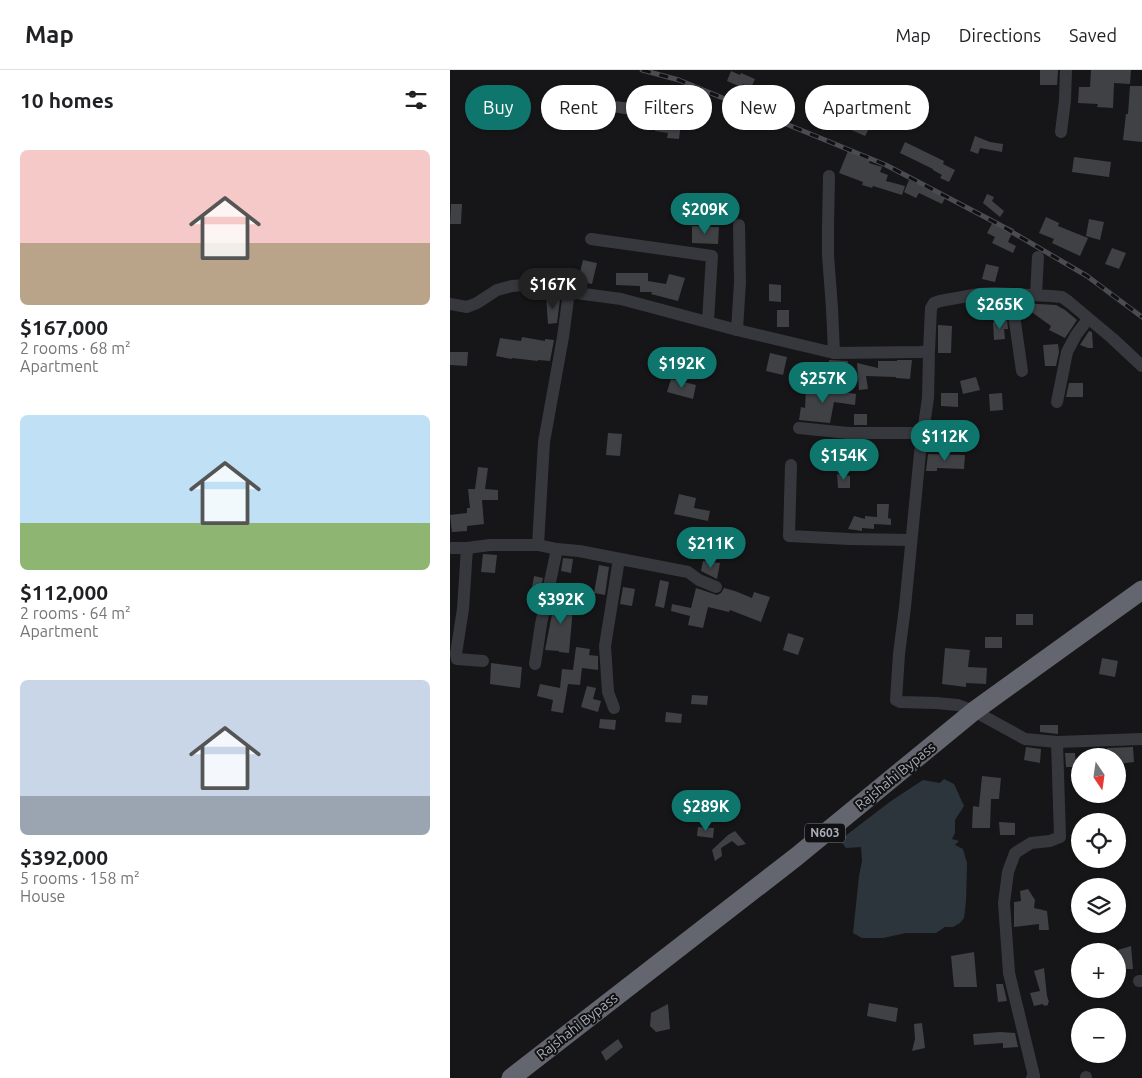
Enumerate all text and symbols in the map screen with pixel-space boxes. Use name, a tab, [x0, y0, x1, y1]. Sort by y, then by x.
text: Map	[25, 21, 74, 48]
text: Map	[895, 25, 931, 45]
text: Directions	[959, 25, 1041, 45]
text: Saved	[1069, 25, 1117, 45]
chip: Buy	[465, 85, 531, 130]
chip: Rent	[541, 85, 616, 130]
chip: Filters	[626, 85, 712, 130]
chip: New	[722, 85, 795, 130]
chip: Apartment	[805, 85, 929, 130]
icon: filters	[402, 86, 430, 114]
text: 10 homes	[20, 88, 114, 112]
icon: home	[180, 183, 270, 273]
pin: $209K	[670, 192, 740, 235]
text: $209K	[682, 200, 728, 218]
pin: $167K	[518, 268, 588, 310]
text: $167K	[530, 275, 576, 293]
pin: $265K	[965, 288, 1035, 330]
text: $265K	[977, 295, 1023, 313]
text: $167,000	[20, 315, 108, 339]
text: 2 rooms · 68 m²	[20, 339, 131, 357]
pin: $192K	[647, 346, 717, 389]
text: $192K	[659, 354, 705, 372]
text: Apartment	[20, 357, 98, 375]
pin: $257K	[788, 362, 858, 404]
text: $257K	[800, 369, 846, 387]
pin: $112K	[910, 420, 980, 462]
text: $112K	[922, 427, 968, 445]
pin: $154K	[809, 438, 879, 481]
text: $154K	[821, 446, 867, 464]
icon: home	[180, 448, 270, 538]
pin: $211K	[676, 526, 746, 569]
text: $211K	[688, 534, 734, 552]
text: $112,000	[20, 580, 108, 604]
pin: $392K	[526, 582, 596, 625]
text: $392K	[538, 590, 584, 608]
text: 2 rooms · 64 m²	[20, 604, 131, 622]
text: Apartment	[20, 622, 98, 640]
icon: home	[180, 713, 270, 803]
street label: Rajshahi Bypass	[852, 739, 938, 813]
north arrow	[1071, 748, 1126, 802]
map controls	[1071, 748, 1126, 1063]
pin: $289K	[671, 790, 741, 832]
text: $289K	[683, 797, 729, 815]
button: locate	[1071, 813, 1126, 868]
road number: N603	[805, 824, 845, 842]
text: $392,000	[20, 845, 108, 869]
text: 5 rooms · 158 m²	[20, 869, 140, 887]
button: layers	[1071, 878, 1126, 933]
text: House	[20, 887, 65, 905]
button: +	[1071, 943, 1126, 998]
street label: Rajshahi Bypass	[533, 989, 621, 1063]
button: −	[1071, 1008, 1126, 1063]

